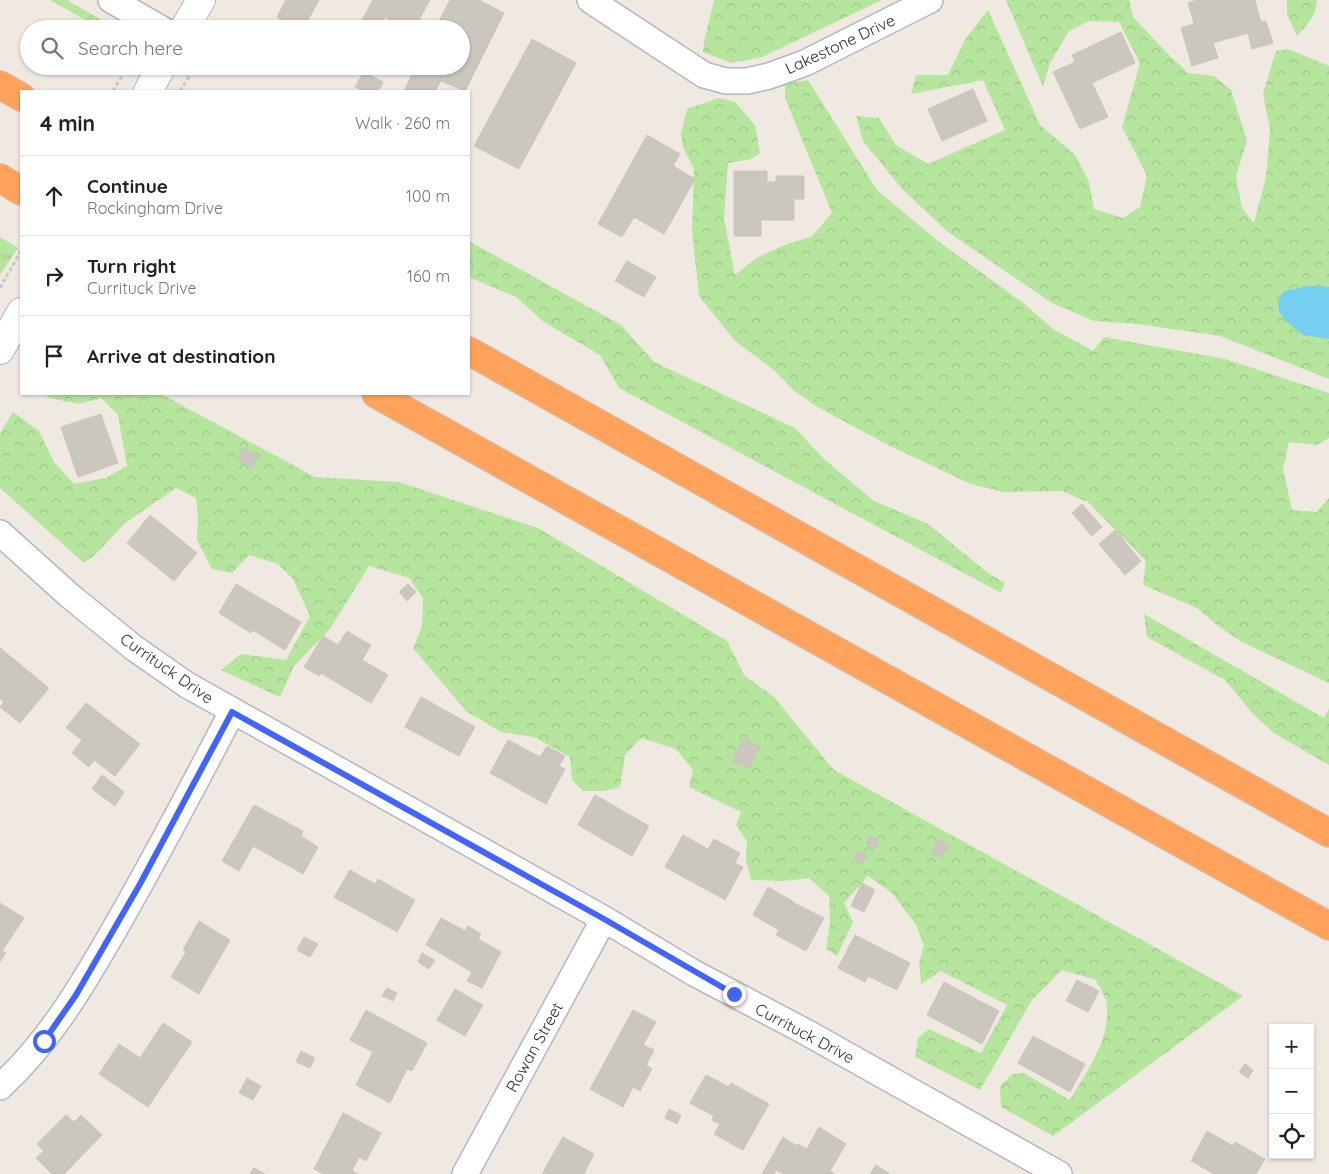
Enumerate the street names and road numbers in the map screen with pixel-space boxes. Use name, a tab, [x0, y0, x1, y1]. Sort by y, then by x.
street label: Lakestone Drive	[782, 10, 898, 78]
street label: Currituck Drive	[116, 628, 218, 708]
street label: Currituck Drive	[752, 998, 858, 1068]
street label: Rowan Street	[501, 999, 567, 1095]

